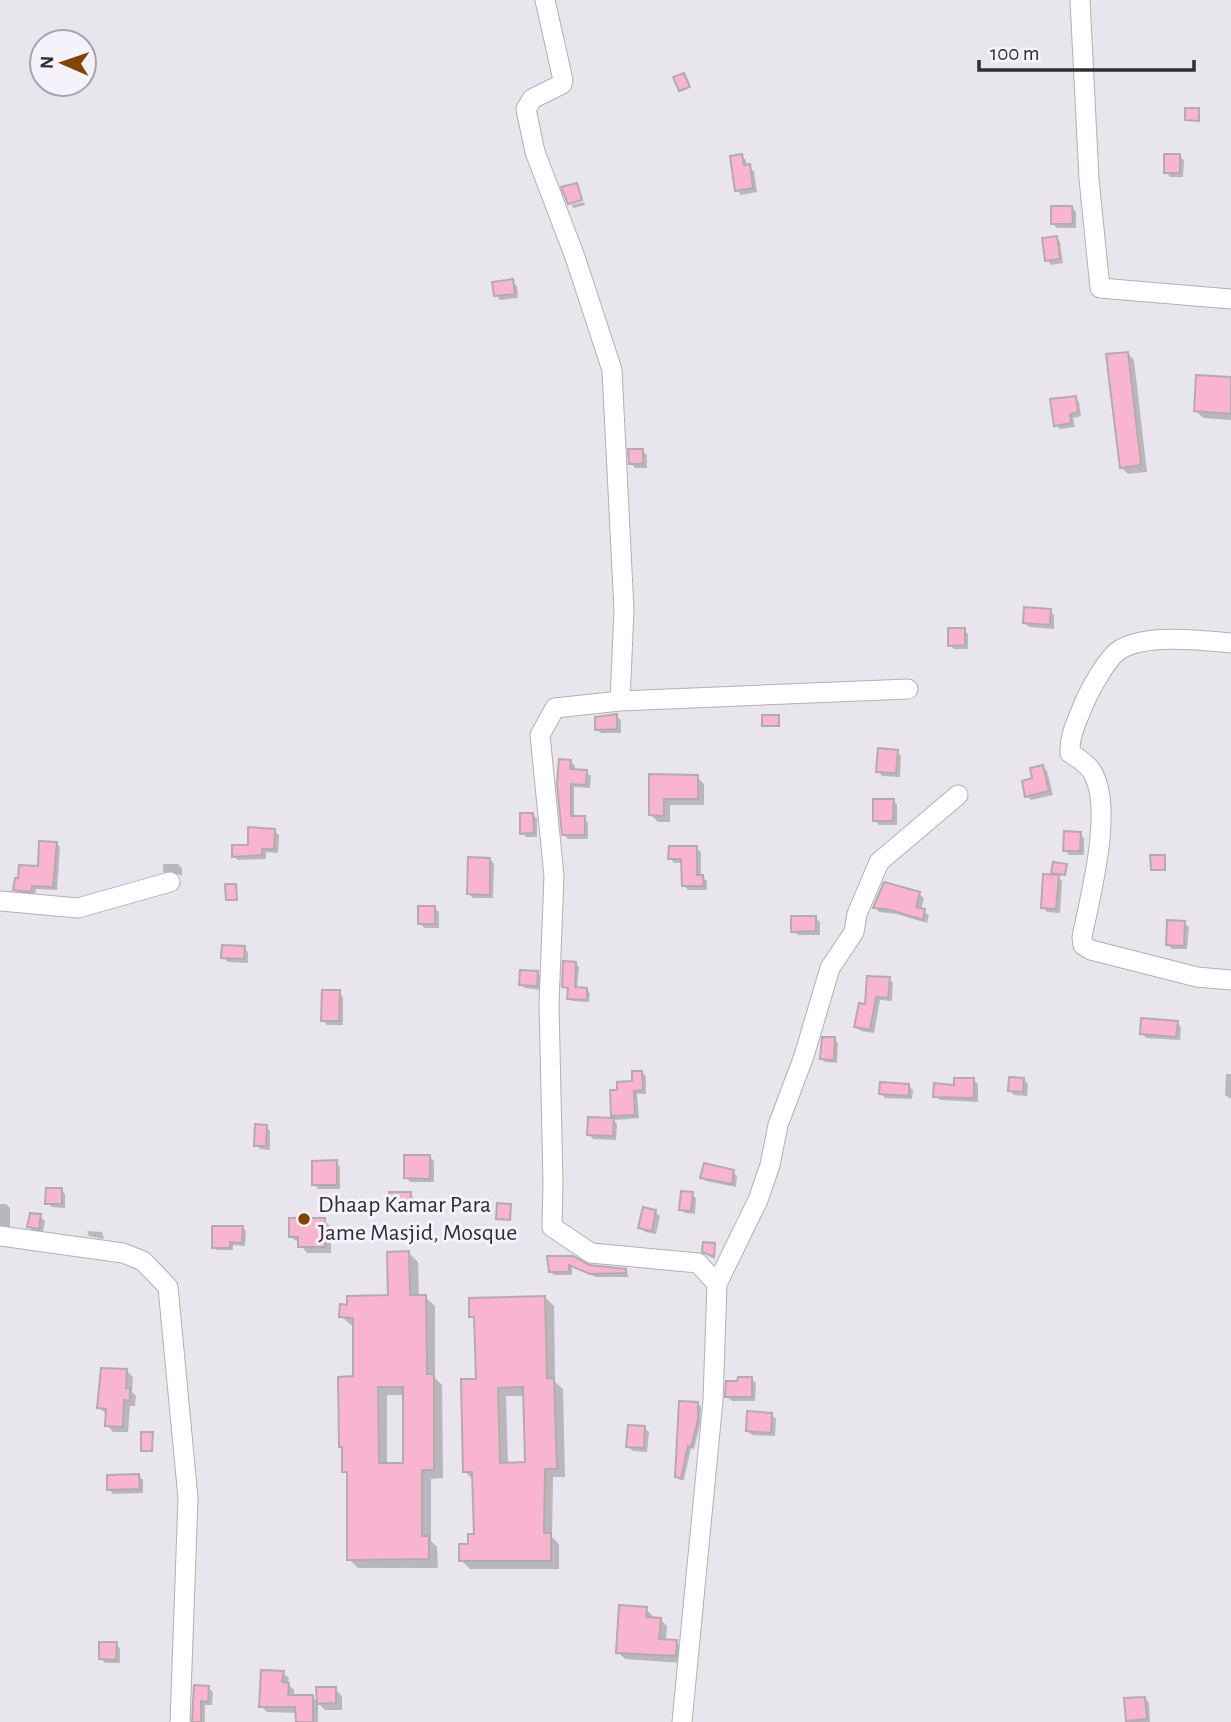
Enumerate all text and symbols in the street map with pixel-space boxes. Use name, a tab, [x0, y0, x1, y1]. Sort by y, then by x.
north arrow	[28, 28, 98, 98]
scale bar	[979, 28, 1194, 72]
text: 100 m	[990, 43, 1040, 64]
text: N	[38, 56, 57, 69]
place label: Dhaap Kamar Para Jame Masjid, Mosque	[318, 1193, 517, 1245]
marker: Dhaap Kamar Para Jame Masjid, Mosque	[296, 1211, 312, 1227]

